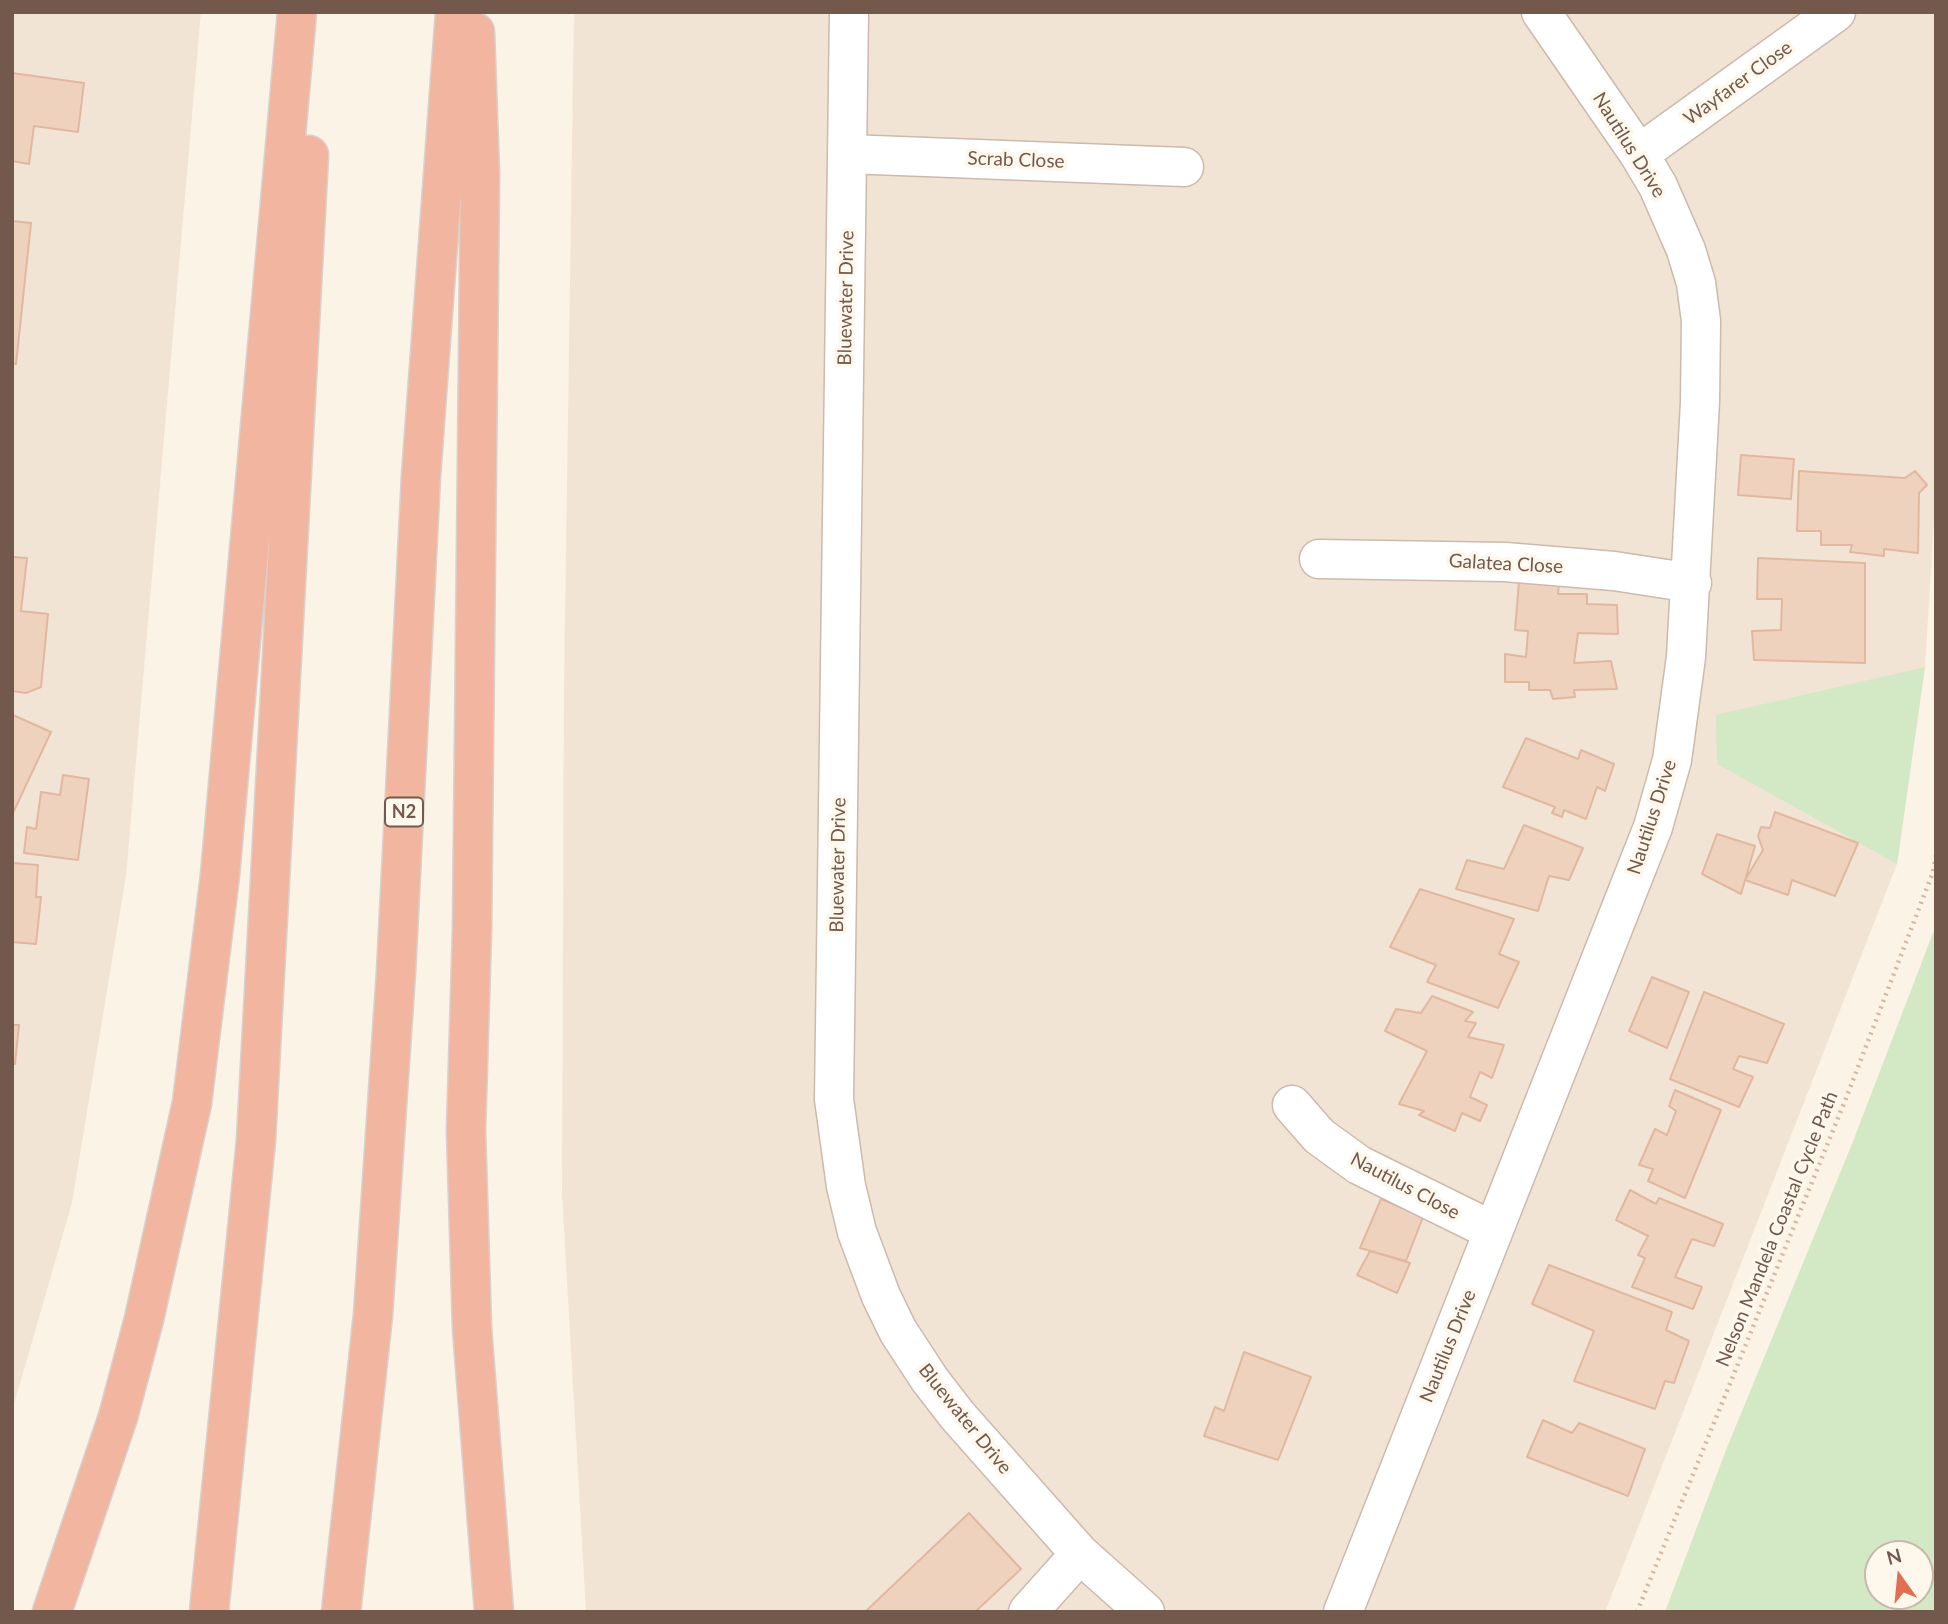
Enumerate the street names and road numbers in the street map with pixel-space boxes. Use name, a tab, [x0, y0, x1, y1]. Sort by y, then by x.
street label: Wayfarer Close	[1679, 36, 1797, 130]
street label: Nautilus Drive	[1588, 88, 1670, 202]
street label: Scrab Close	[967, 147, 1065, 173]
street label: Bluewater Drive	[833, 230, 859, 366]
street label: Galatea Close	[1448, 550, 1564, 578]
street label: Nautilus Drive	[1623, 757, 1681, 877]
street label: Bluewater Drive	[825, 797, 851, 933]
road number: N2	[385, 798, 423, 826]
street label: Nelson Mandela Coastal Cycle Path	[1711, 1088, 1843, 1370]
street label: Nautilus Close	[1347, 1148, 1463, 1224]
street label: Nautilus Drive	[1415, 1286, 1481, 1406]
street label: Bluewater Drive	[914, 1359, 1016, 1479]

